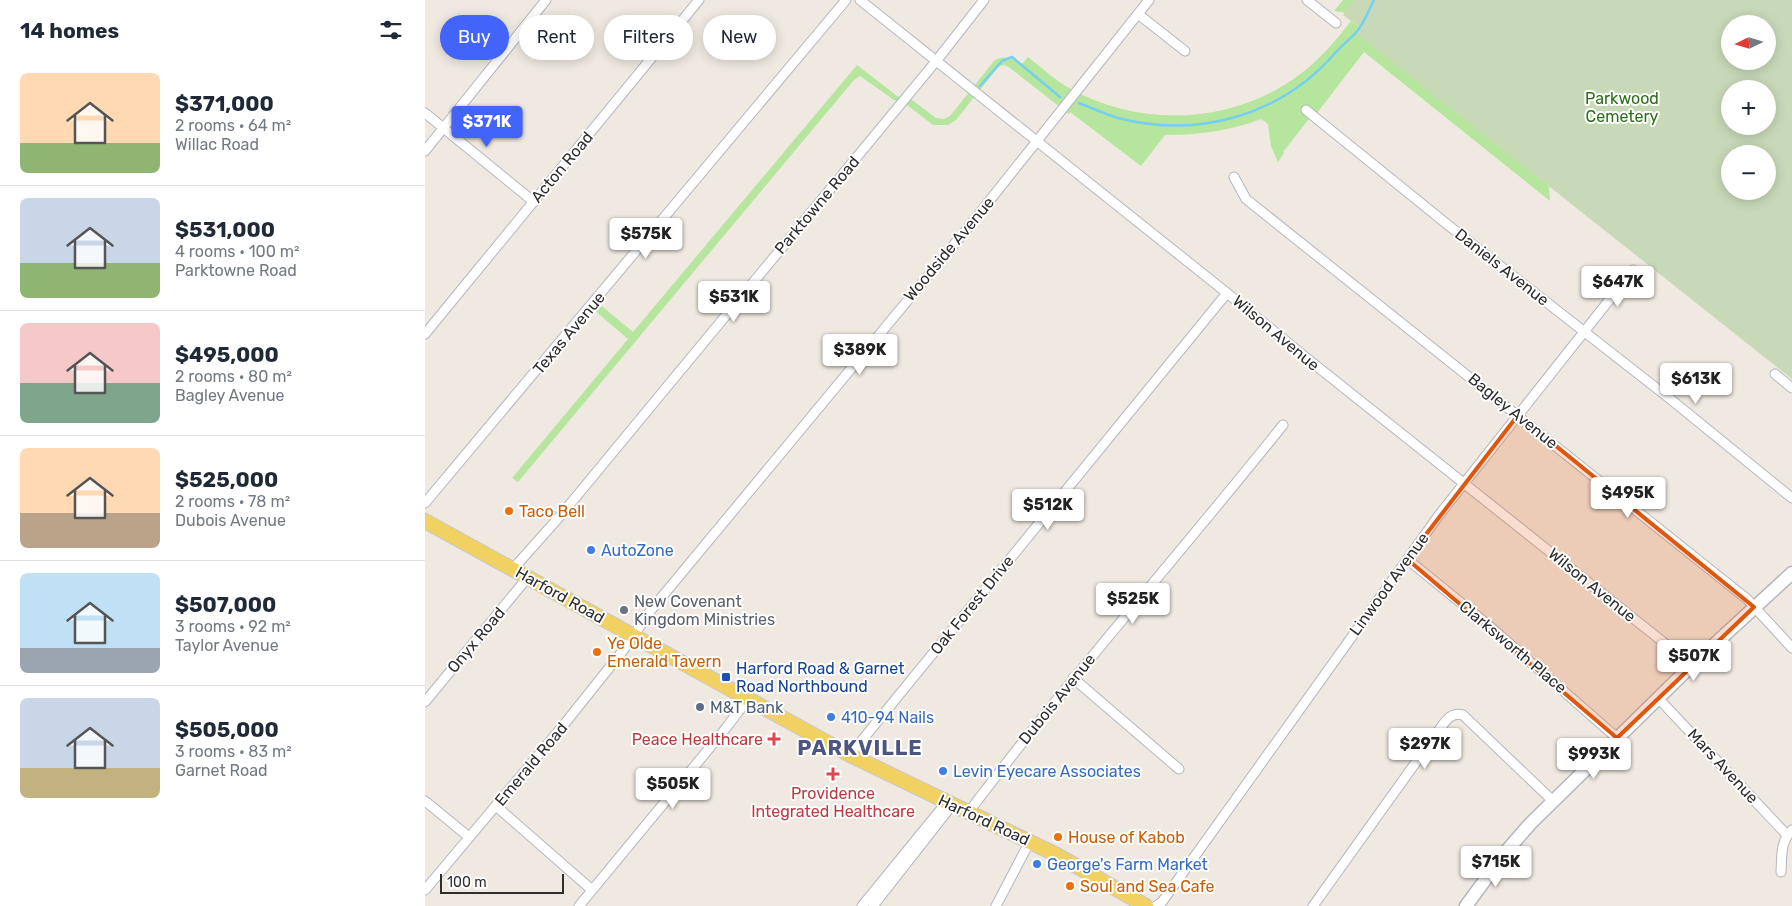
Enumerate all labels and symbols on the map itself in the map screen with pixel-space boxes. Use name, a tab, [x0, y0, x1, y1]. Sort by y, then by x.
north arrow	[1721, 15, 1776, 70]
park label: Parkwood Cemetery	[1585, 89, 1659, 126]
pin: $371K	[452, 106, 522, 148]
street label: Acton Road	[527, 128, 597, 206]
street label: Parktowne Road	[771, 152, 863, 258]
street label: Woodside Avenue	[900, 193, 998, 305]
pin: $575K	[611, 218, 681, 260]
street label: Daniels Avenue	[1451, 224, 1553, 310]
pin: $647K	[1583, 266, 1653, 308]
pin: $531K	[699, 280, 769, 323]
street label: Texas Avenue	[529, 288, 609, 378]
street label: Wilson Avenue	[1229, 291, 1323, 375]
pin: $389K	[825, 334, 895, 376]
pin: $613K	[1661, 362, 1731, 405]
street label: Bagley Avenue	[1464, 369, 1562, 453]
pin: $495K	[1593, 476, 1663, 519]
pin: $512K	[1013, 488, 1083, 531]
place label: Taco Bell	[519, 502, 585, 521]
marker: Taco Bell	[503, 505, 515, 517]
street label: Linwood Avenue	[1345, 529, 1433, 639]
place label: AutoZone	[601, 541, 674, 560]
marker: AutoZone	[585, 544, 597, 556]
street label: Wilson Avenue	[1544, 544, 1640, 626]
street label: Oak Forest Drive	[926, 552, 1018, 658]
street label: Harford Road	[512, 563, 608, 627]
pin: $525K	[1098, 582, 1168, 625]
place label: New Covenant Kingdom Ministries	[634, 592, 775, 629]
street label: Clarksworth Place	[1456, 597, 1570, 697]
street label: Onyx Road	[443, 603, 509, 677]
marker: New Covenant Kingdom Ministries	[618, 604, 630, 616]
place label: Ye Olde Emerald Tavern	[607, 634, 721, 671]
pin: $507K	[1659, 640, 1729, 682]
marker: Ye Olde Emerald Tavern	[591, 646, 603, 658]
street label: Dubois Avenue	[1015, 650, 1099, 748]
place label: Harford Road & Garnet Road Northbound	[736, 659, 904, 696]
marker: Harford Road & Garnet Road Northbound	[720, 671, 732, 683]
place label: M&T Bank	[710, 698, 784, 717]
marker: M&T Bank	[694, 701, 706, 713]
place label: 410-94 Nails	[841, 708, 934, 727]
marker: 410-94 Nails	[825, 711, 837, 723]
street label: Emerald Road	[491, 718, 571, 810]
street label: Mars Avenue	[1684, 725, 1762, 807]
pin: $297K	[1390, 728, 1460, 770]
place label: Peace Healthcare	[632, 730, 763, 749]
marker: Peace Healthcare	[767, 732, 781, 746]
district label: PARKVILLE	[797, 735, 923, 760]
pin: $993K	[1559, 738, 1629, 780]
place label: Levin Eyecare Associates	[953, 762, 1141, 781]
marker: Levin Eyecare Associates	[937, 765, 949, 777]
marker: Providence Integrated Healthcare	[826, 767, 840, 781]
pin: $505K	[638, 768, 708, 810]
place label: Providence Integrated Healthcare	[751, 784, 915, 821]
street label: Harford Road	[935, 791, 1033, 849]
place label: House of Kabob	[1068, 828, 1185, 847]
marker: House of Kabob	[1052, 831, 1064, 843]
pin: $715K	[1461, 846, 1531, 888]
place label: George's Farm Market	[1047, 855, 1208, 874]
marker: George's Farm Market	[1031, 858, 1043, 870]
scale bar	[440, 871, 564, 894]
place label: Soul and Sea Cafe	[1080, 877, 1215, 896]
marker: Soul and Sea Cafe	[1064, 880, 1076, 892]

